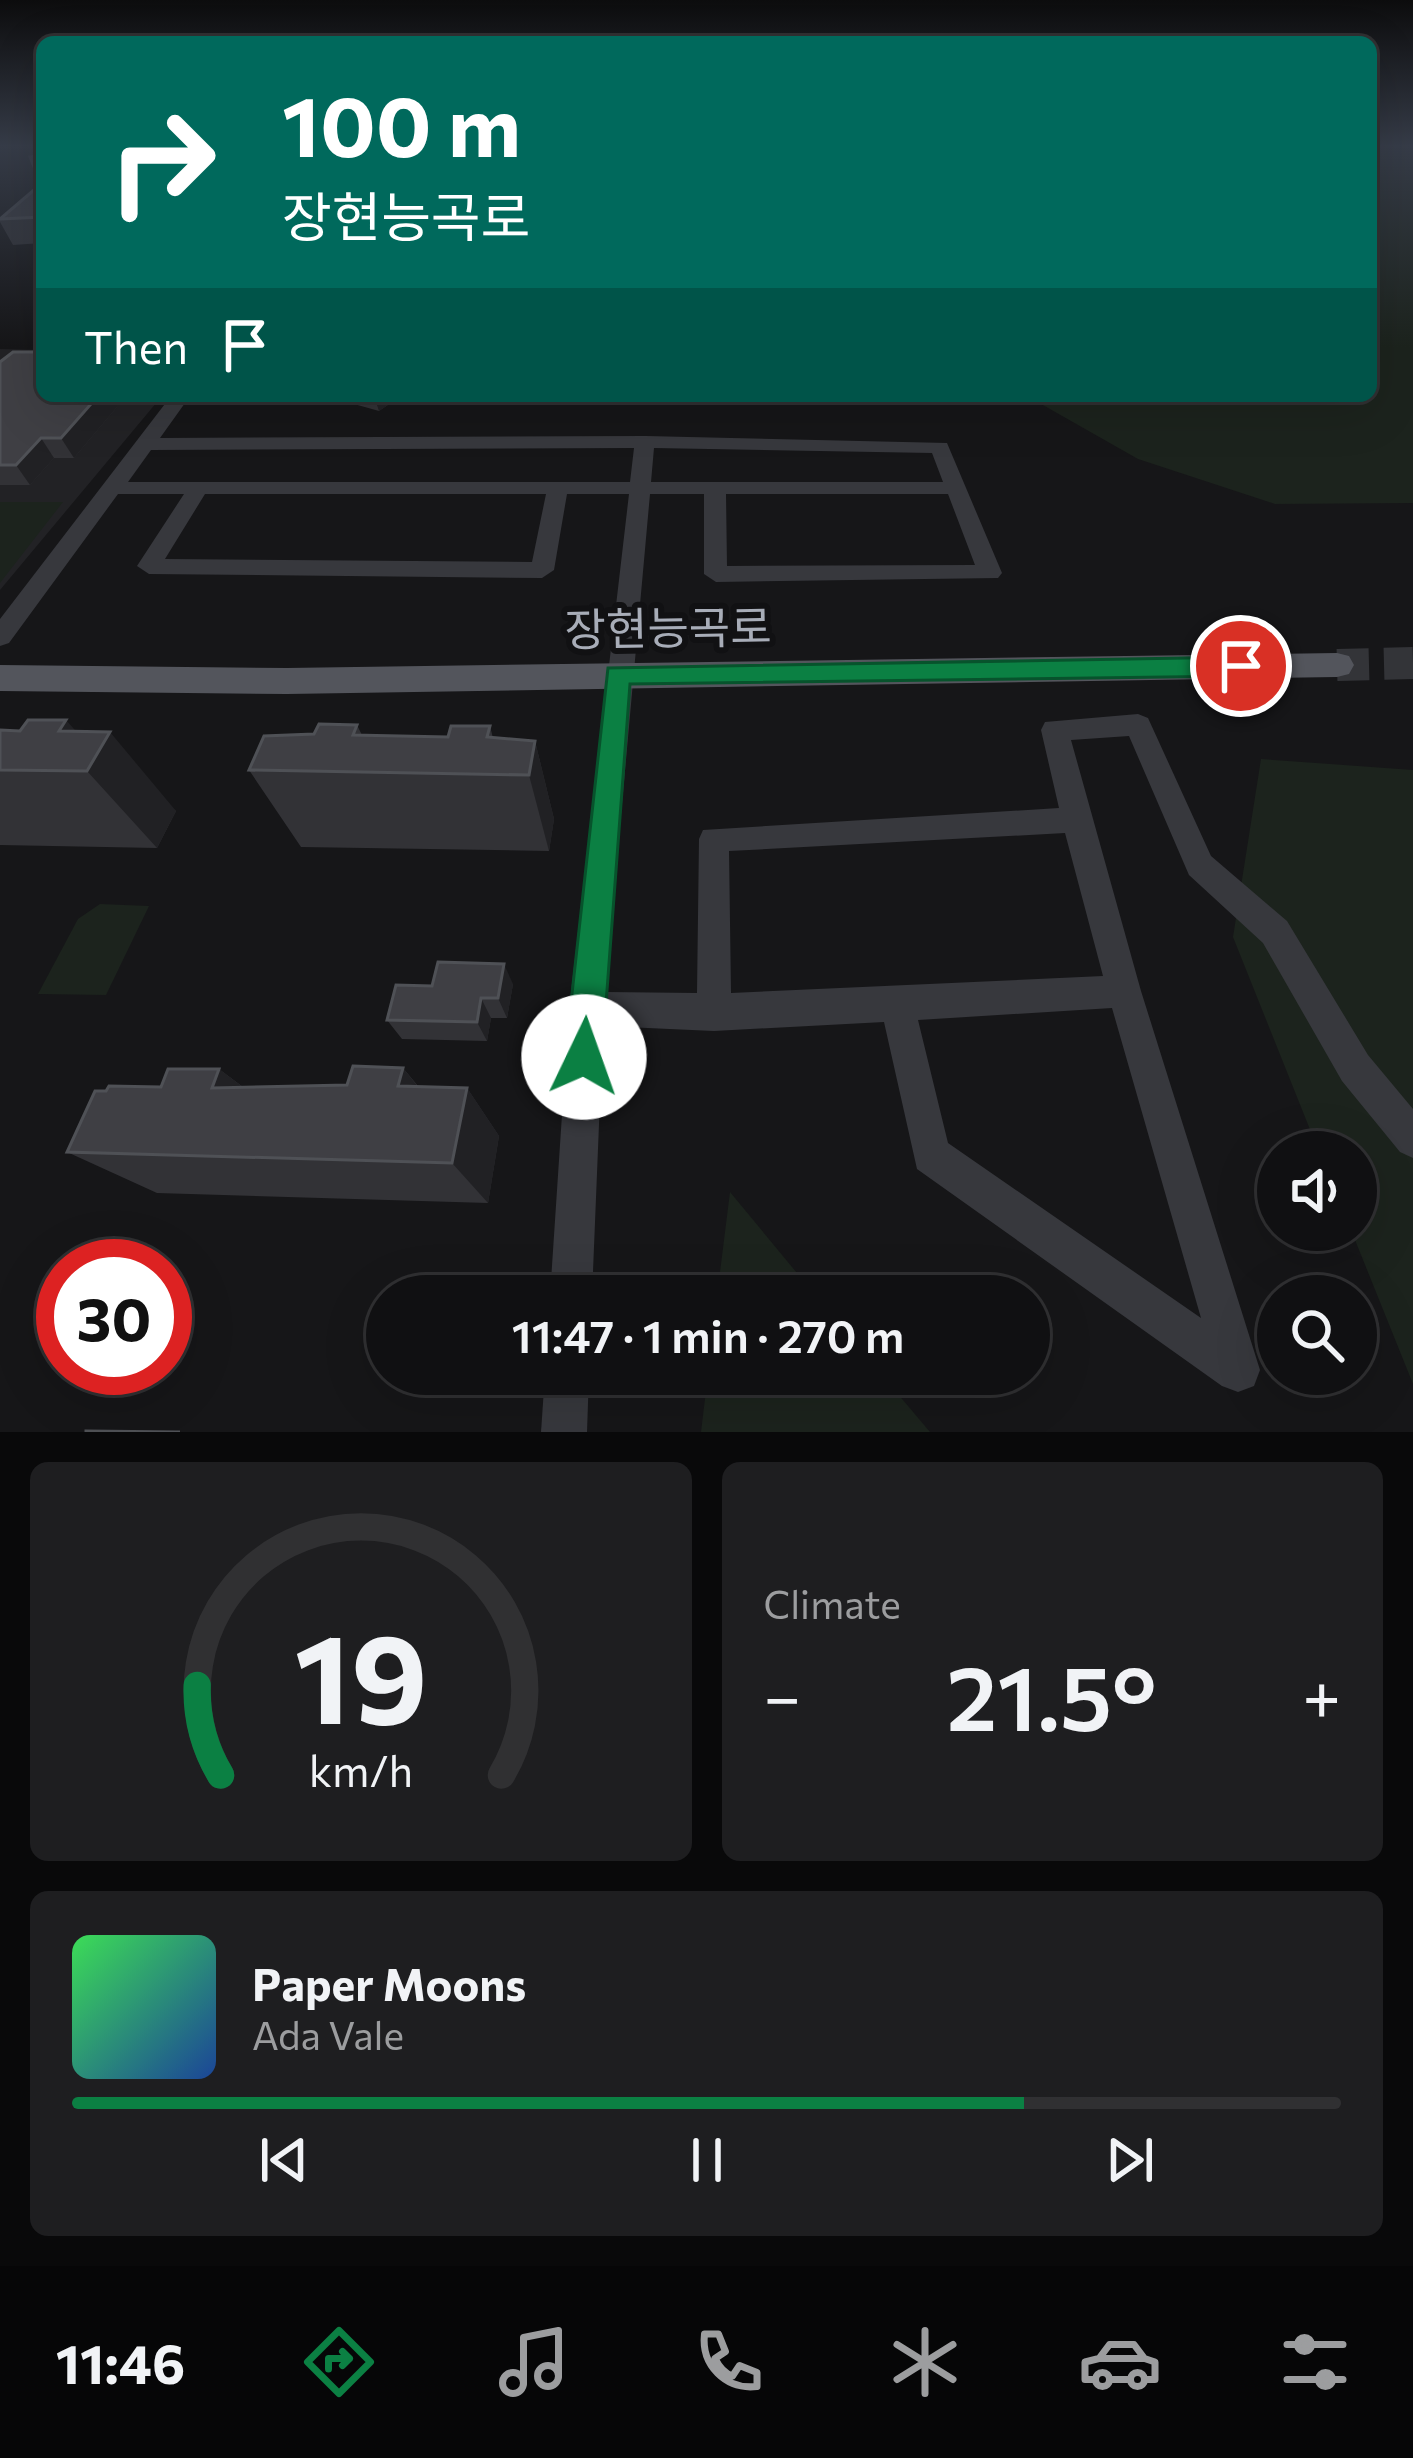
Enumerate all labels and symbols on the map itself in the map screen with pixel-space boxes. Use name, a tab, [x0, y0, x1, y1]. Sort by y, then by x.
street label: 장현능곡로	[564, 597, 772, 655]
pin	[1190, 615, 1292, 717]
position arrow	[521, 994, 647, 1120]
speed limit sign: 30	[36, 1239, 192, 1395]

